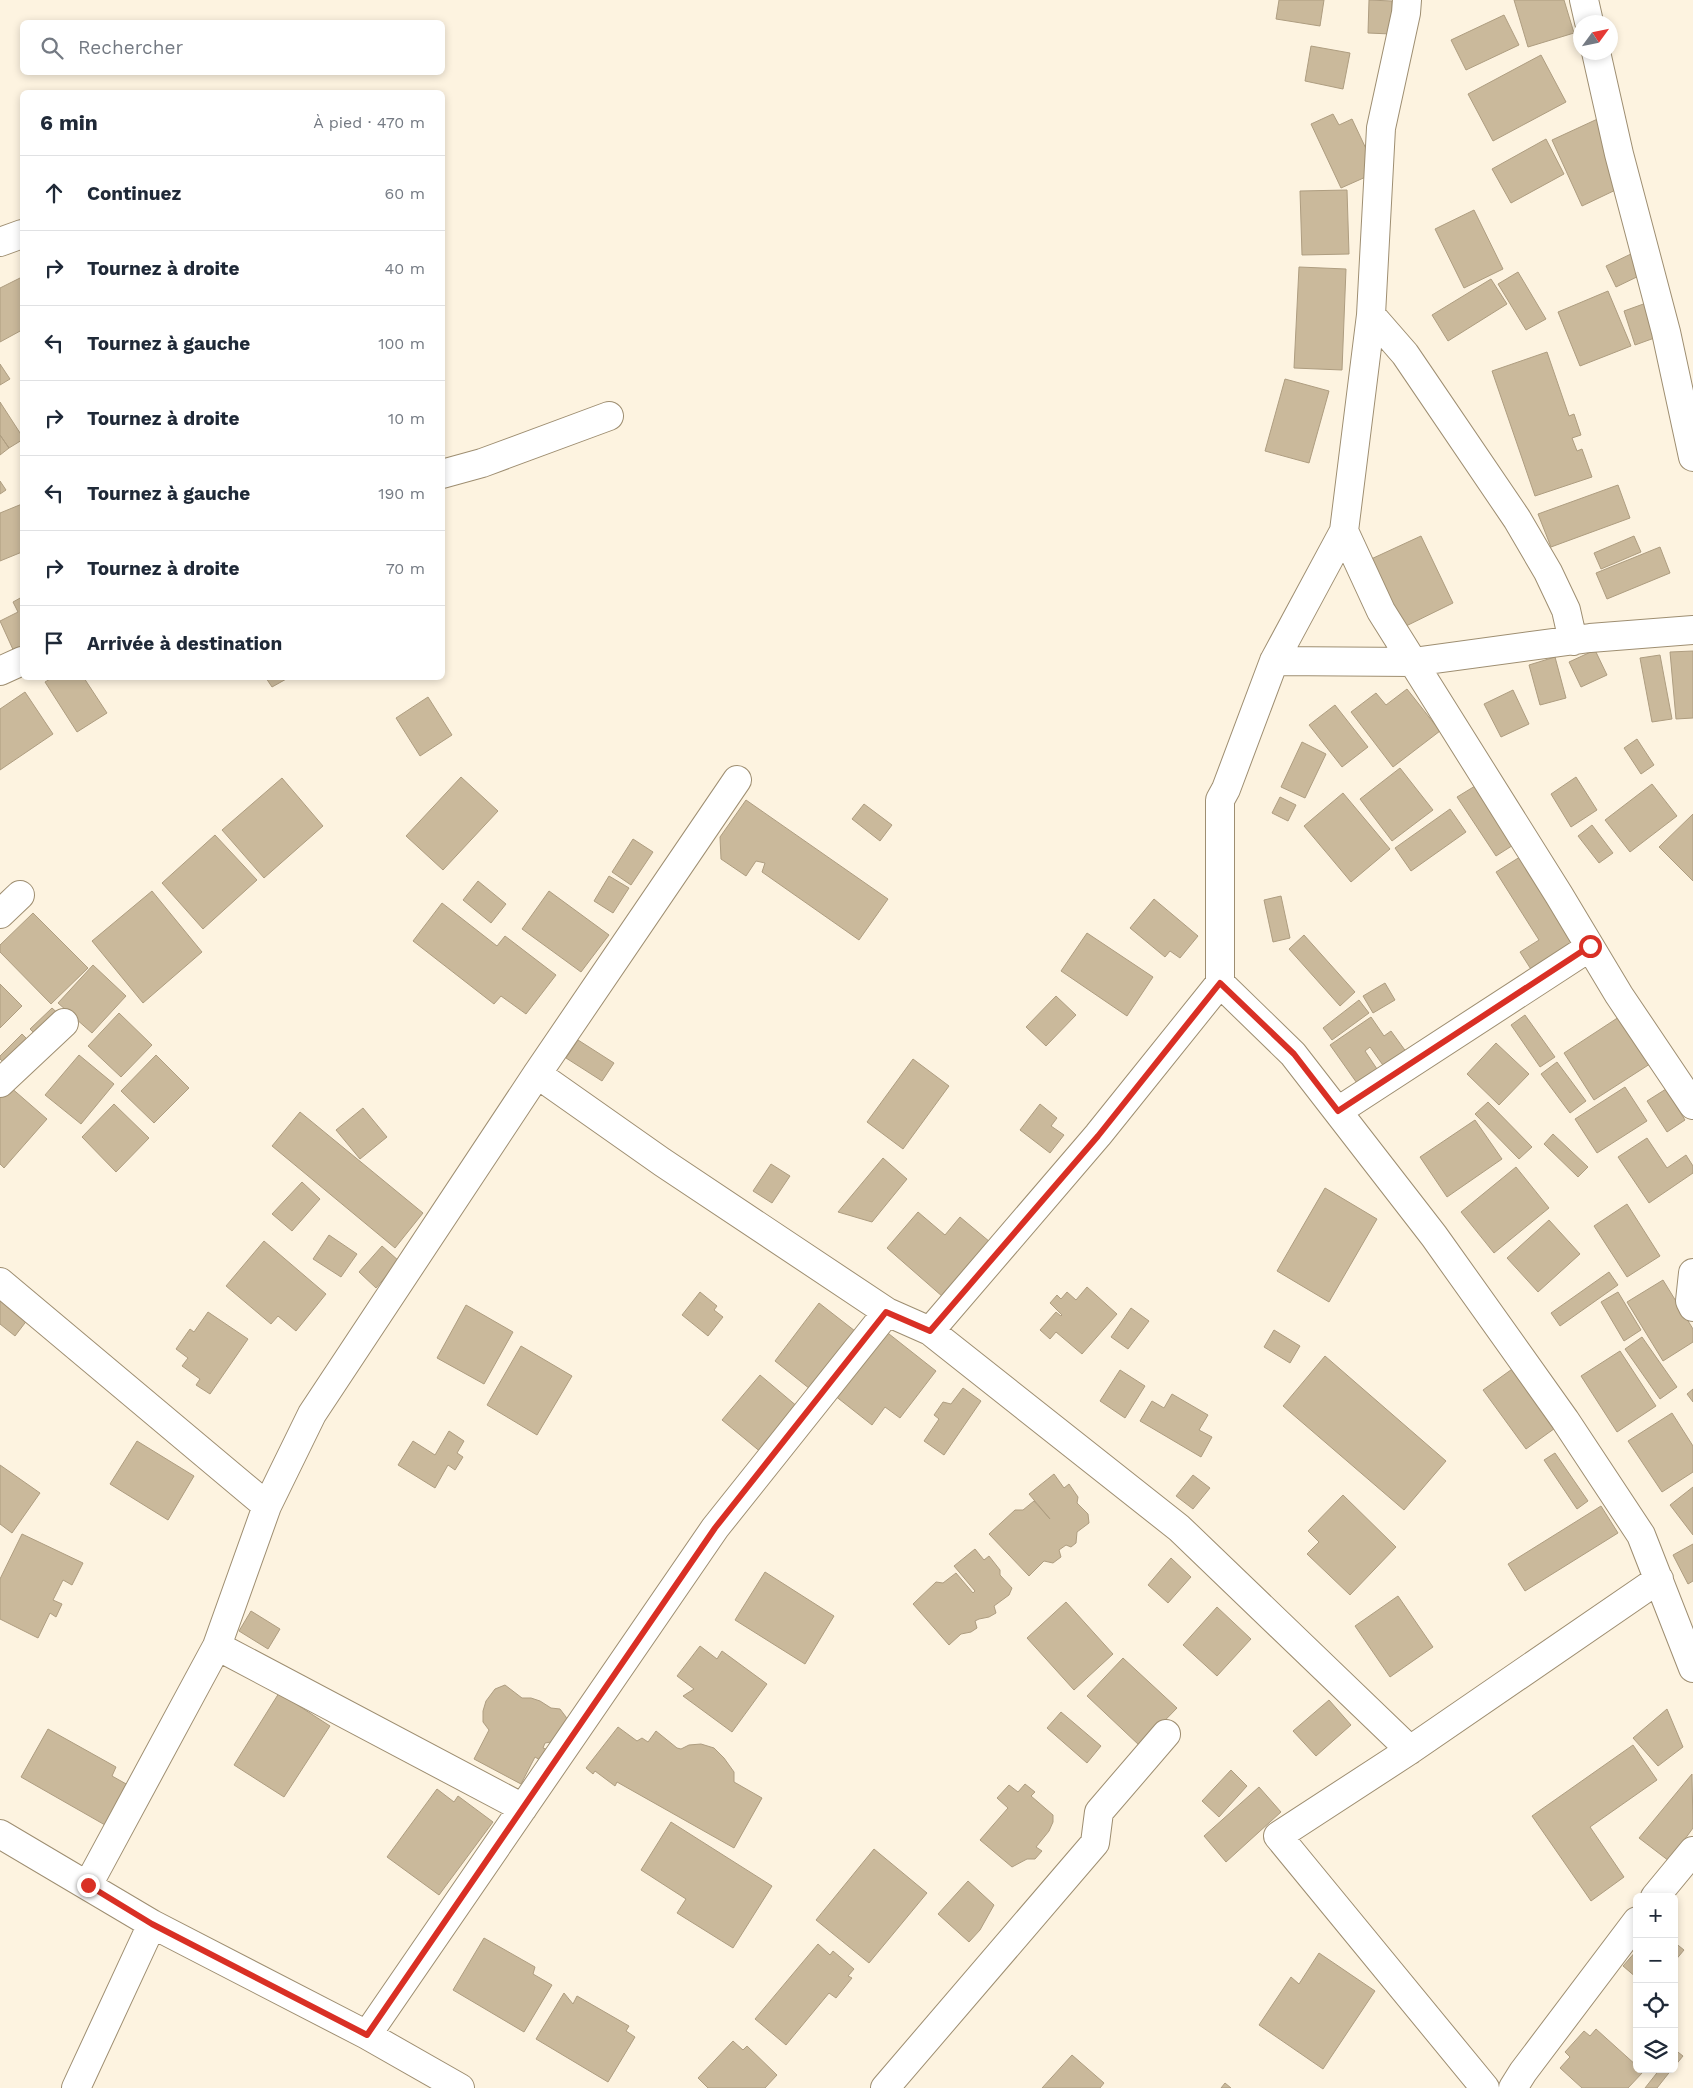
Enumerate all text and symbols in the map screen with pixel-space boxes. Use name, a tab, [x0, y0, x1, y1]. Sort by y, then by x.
north arrow	[1573, 15, 1618, 60]
search box	[20, 20, 445, 75]
icon: search	[38, 34, 66, 62]
text: Rechercher	[78, 36, 183, 59]
text: 6 min	[40, 110, 98, 135]
text: À pied · 470 m	[313, 113, 425, 132]
icon: ahead	[40, 179, 68, 207]
text: Continuez	[87, 182, 181, 205]
text: 60 m	[385, 184, 425, 203]
icon: right	[40, 254, 68, 282]
text: Tournez à droite	[87, 257, 239, 280]
text: 40 m	[385, 259, 425, 278]
icon: left	[40, 329, 68, 357]
text: Tournez à gauche	[87, 332, 250, 355]
text: 100 m	[378, 334, 425, 353]
icon: right	[40, 404, 68, 432]
text: Tournez à droite	[87, 407, 239, 430]
text: 10 m	[388, 409, 425, 428]
icon: left	[40, 479, 68, 507]
text: Tournez à gauche	[87, 482, 250, 505]
text: 190 m	[378, 484, 425, 503]
icon: right	[40, 554, 68, 582]
text: Tournez à droite	[87, 557, 239, 580]
text: 70 m	[386, 559, 425, 578]
icon: arrive	[40, 629, 68, 657]
text: Arrivée à destination	[87, 632, 282, 655]
route start	[1579, 935, 1602, 958]
route end	[77, 1874, 100, 1897]
map controls	[1633, 1893, 1678, 2073]
button: +	[1633, 1893, 1678, 1938]
button: −	[1633, 1938, 1678, 1983]
button: locate	[1633, 1983, 1678, 2028]
button: layers	[1633, 2028, 1678, 2073]

